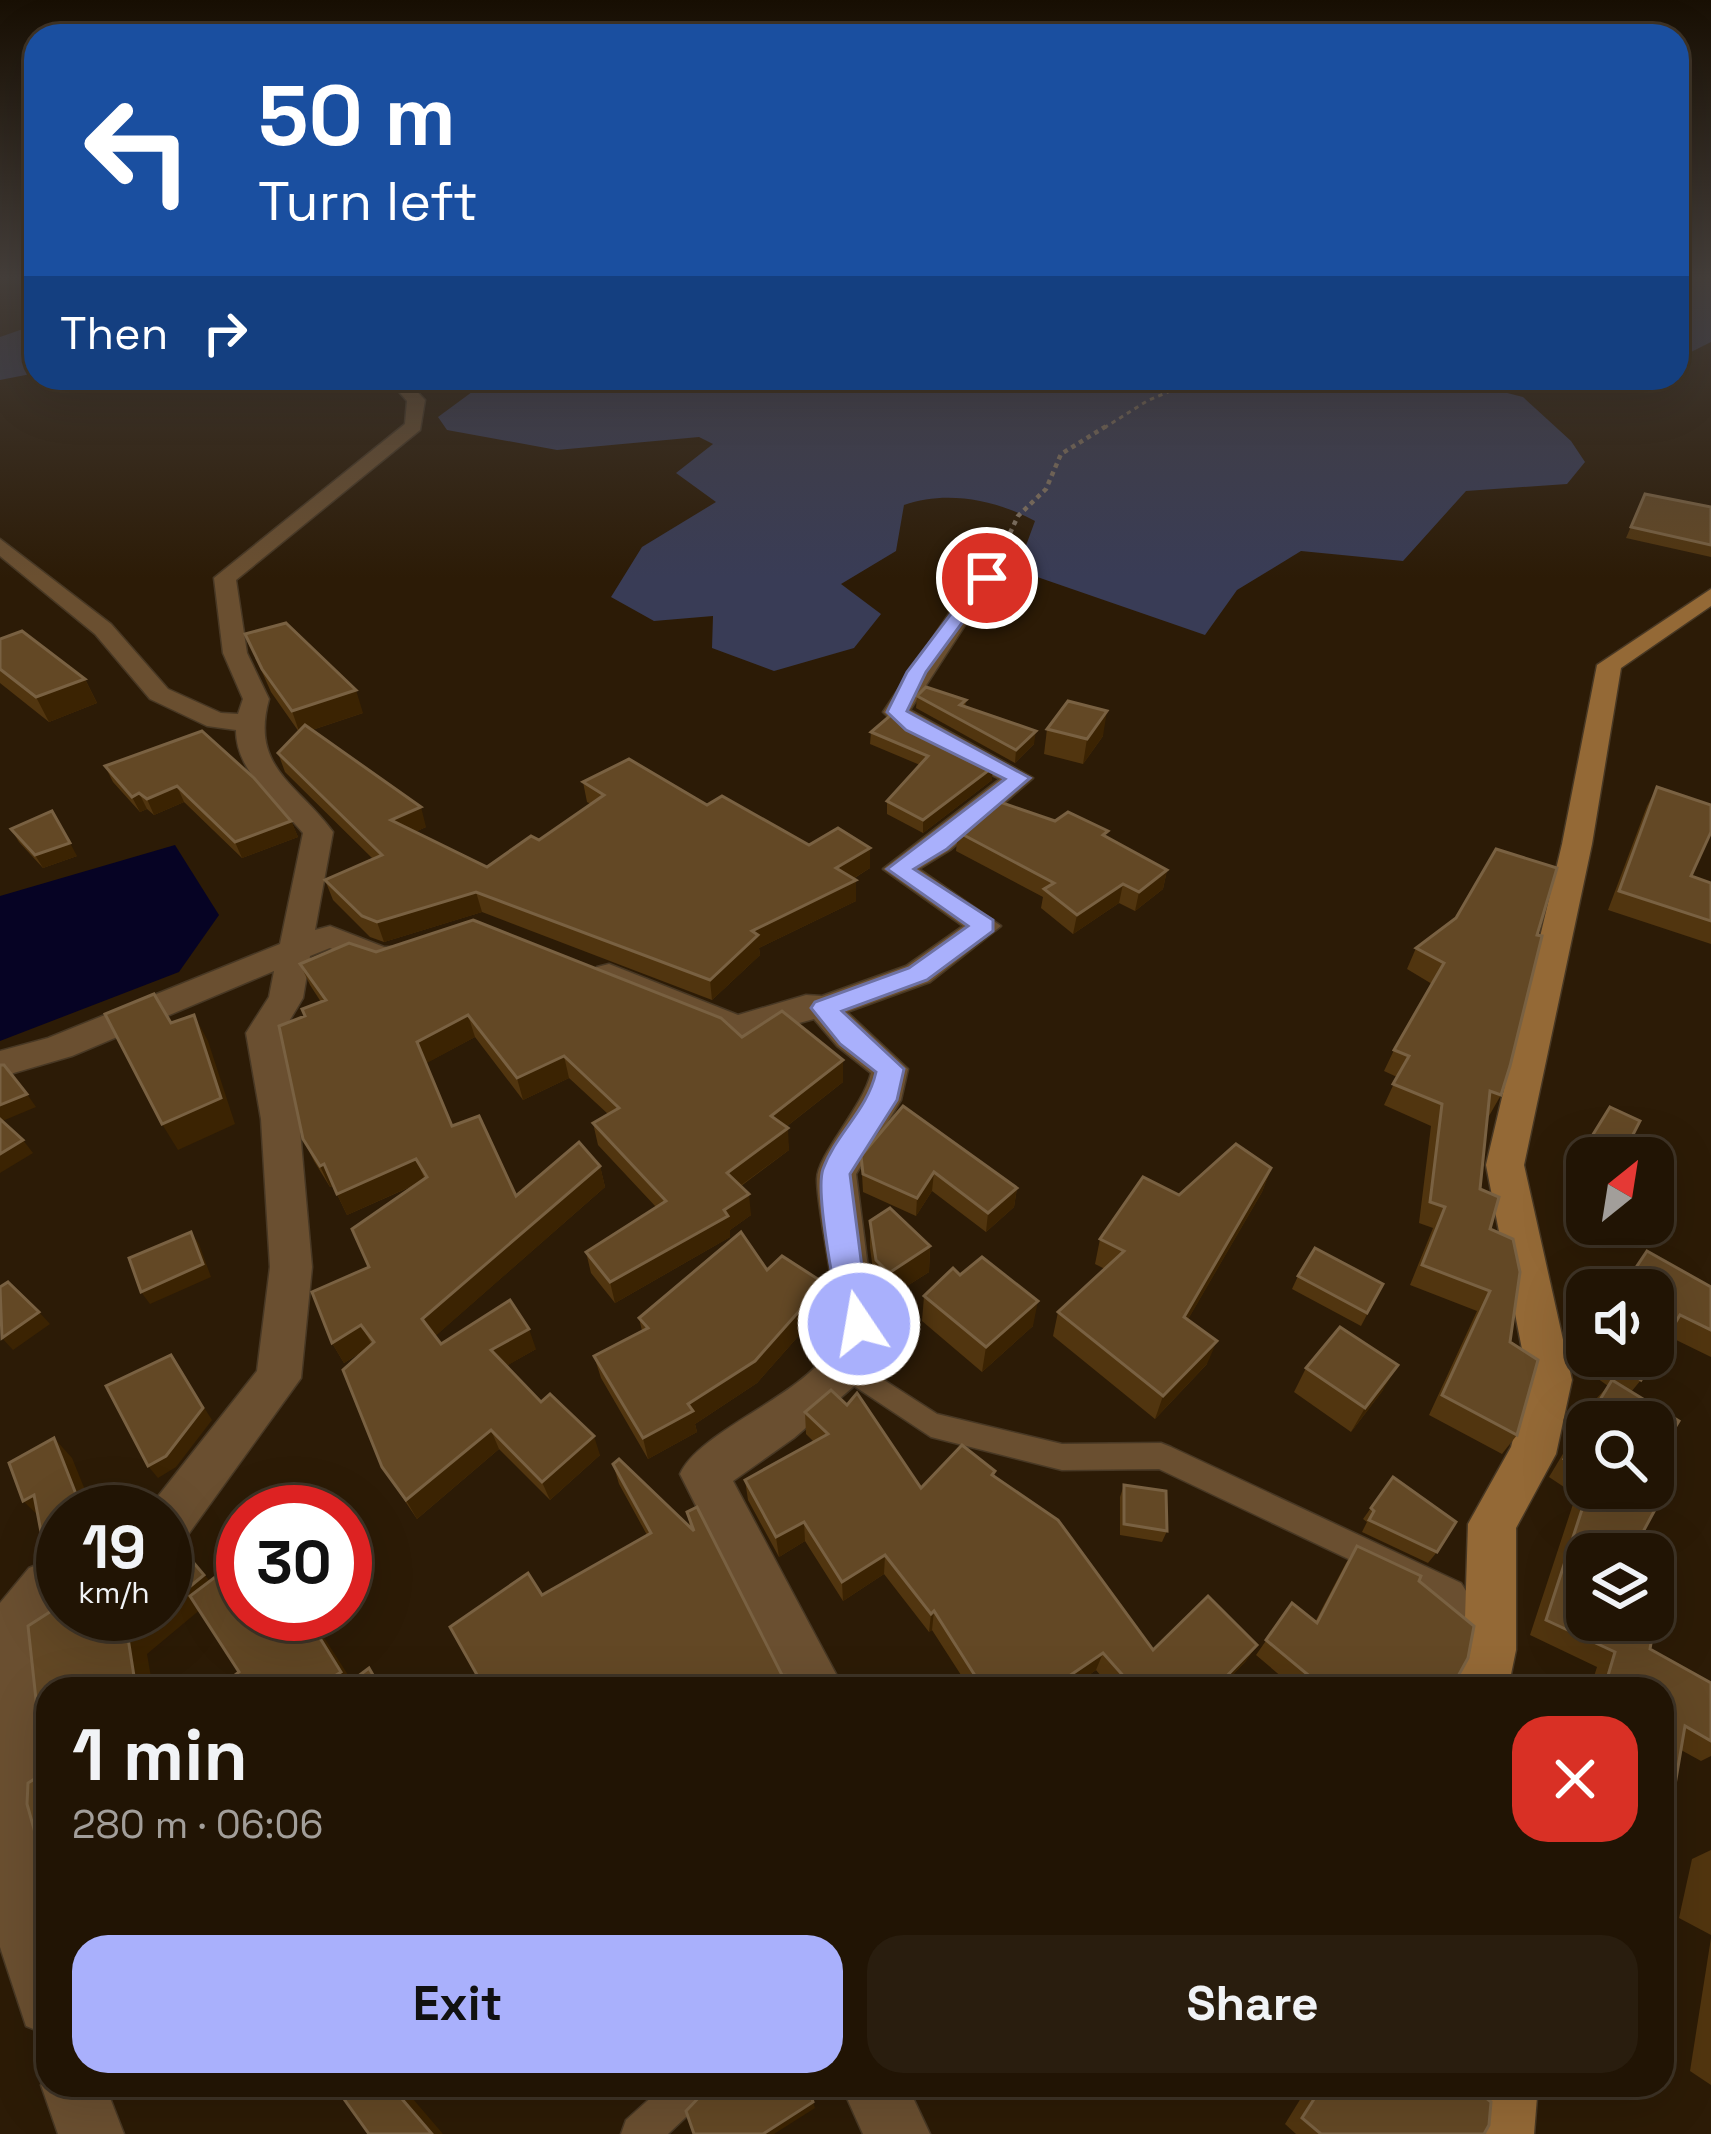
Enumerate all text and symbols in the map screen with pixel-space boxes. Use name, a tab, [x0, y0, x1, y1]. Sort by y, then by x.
text: 50 m	[258, 62, 456, 170]
icon: left	[60, 72, 216, 228]
text: Turn left	[258, 167, 478, 236]
icon: right	[192, 300, 258, 366]
text: Then	[60, 305, 168, 362]
pin	[936, 527, 1038, 629]
icon: arrive	[954, 545, 1020, 611]
north arrow	[1566, 1137, 1674, 1245]
map controls	[1566, 1137, 1674, 1641]
position arrow	[796, 1261, 922, 1387]
button: sound	[1566, 1269, 1674, 1377]
button: search	[1566, 1401, 1674, 1509]
speed limit sign: 30	[216, 1485, 372, 1641]
text: 19	[82, 1509, 146, 1586]
button: layers	[1566, 1533, 1674, 1641]
text: km/h	[78, 1573, 150, 1612]
text: 1 min	[72, 1709, 248, 1801]
button: close	[1512, 1716, 1638, 1842]
text: 280 m · 06:06	[72, 1800, 323, 1849]
button: Exit	[72, 1935, 843, 2073]
button: Share	[867, 1935, 1638, 2073]

